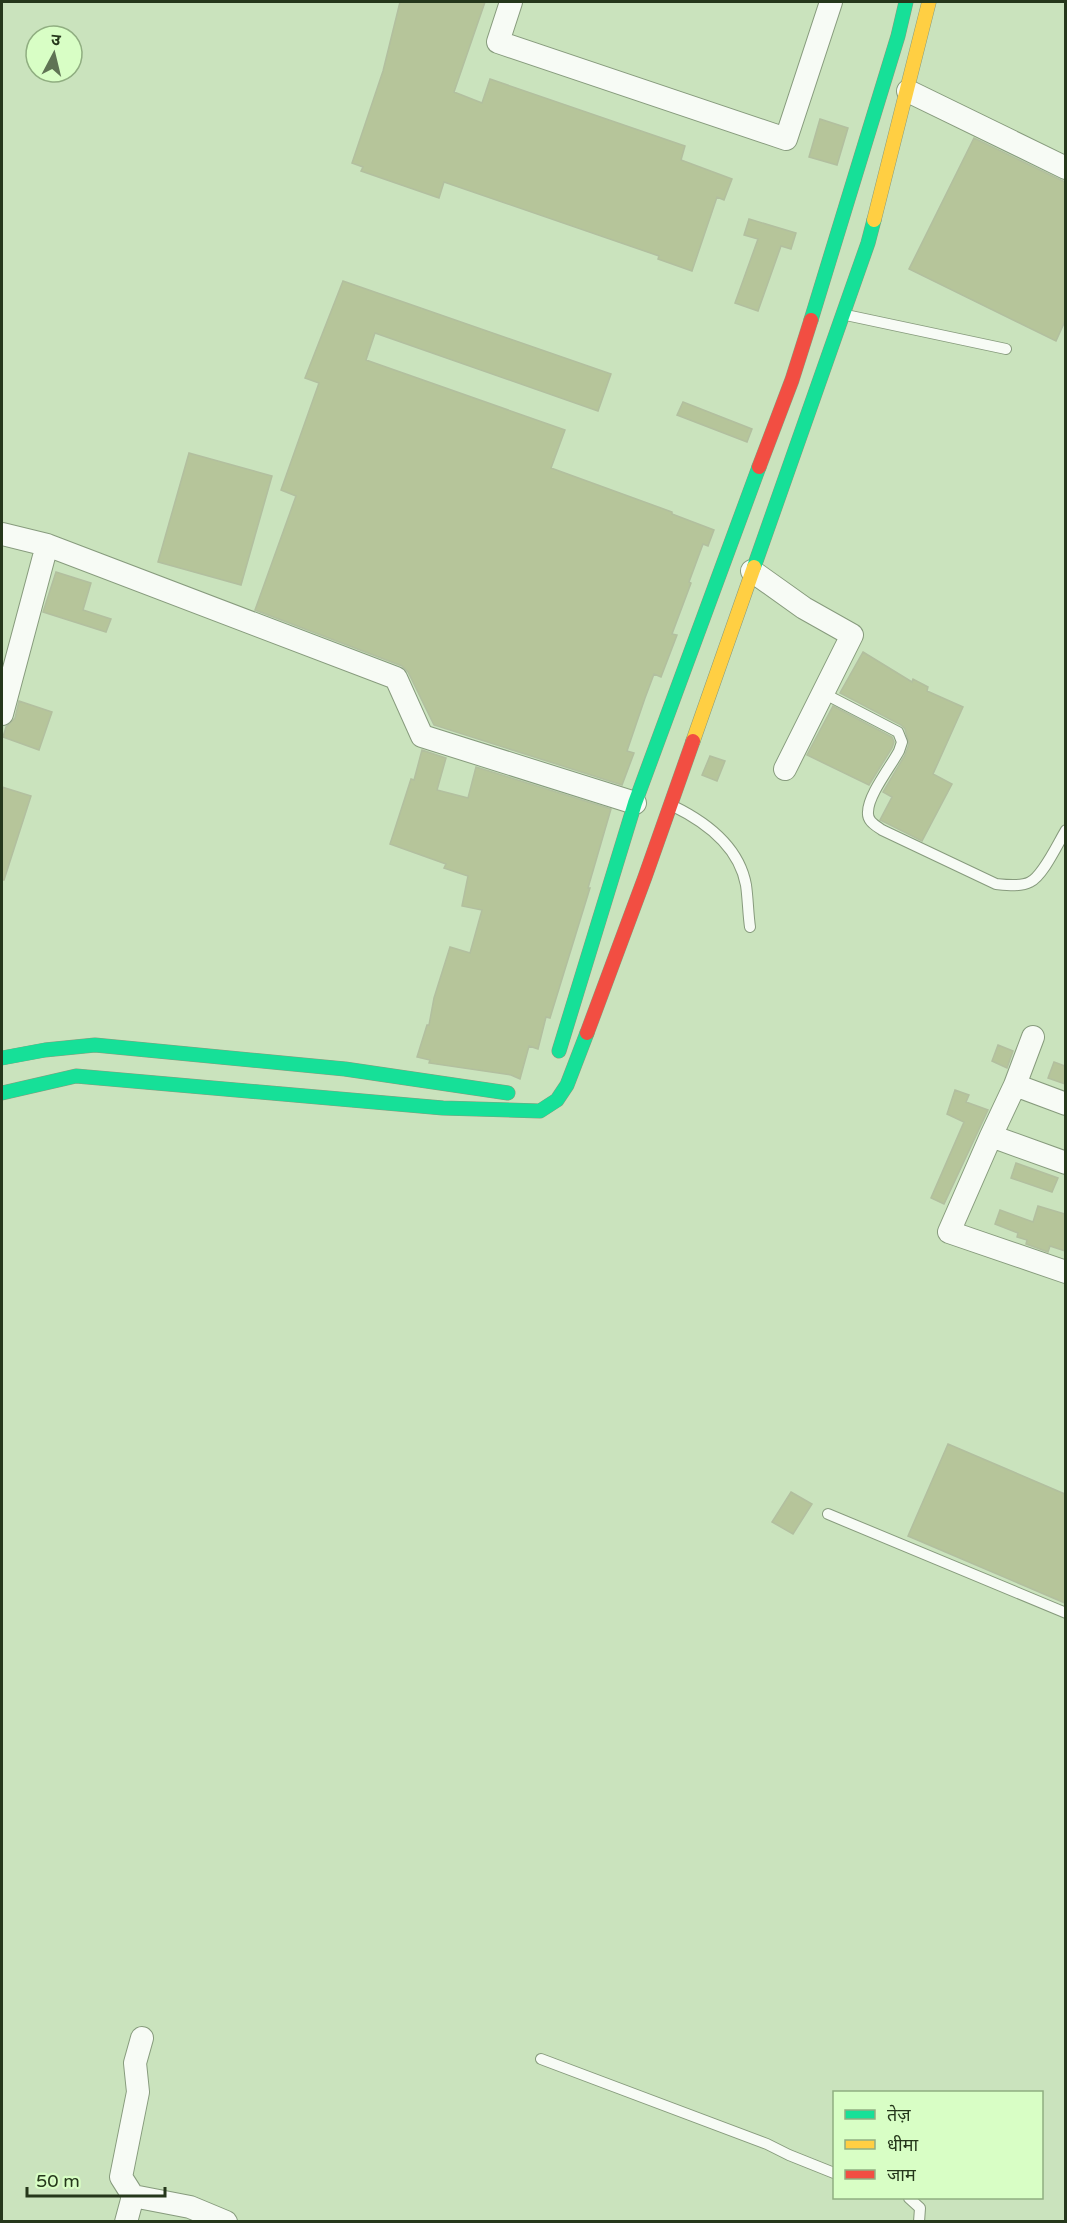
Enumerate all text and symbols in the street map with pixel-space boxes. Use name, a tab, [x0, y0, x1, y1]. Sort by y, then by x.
north arrow	[24, 24, 84, 84]
text: उ	[50, 30, 62, 51]
legend	[833, 2091, 1043, 2199]
text: तेज़	[887, 2104, 911, 2126]
text: धीमा	[887, 2134, 918, 2156]
scale bar	[27, 2160, 165, 2198]
text: जाम	[887, 2164, 917, 2186]
text: 50 m	[36, 2170, 80, 2192]

